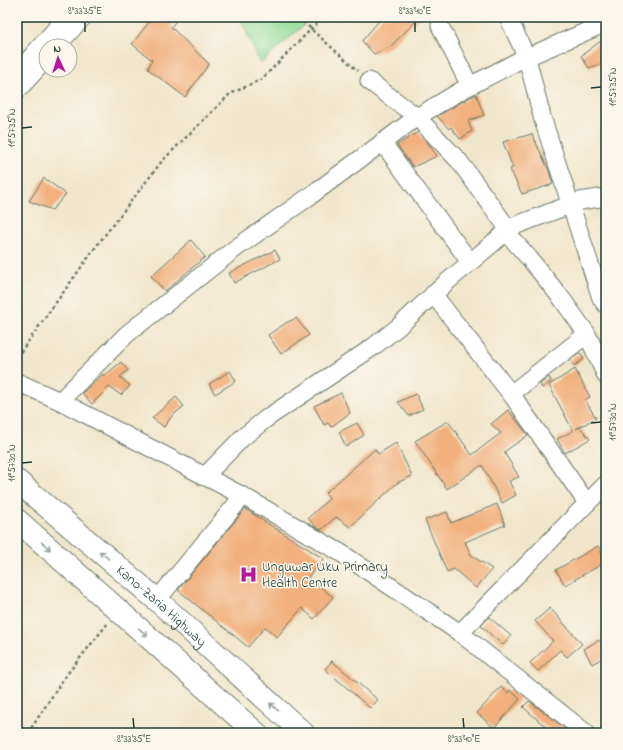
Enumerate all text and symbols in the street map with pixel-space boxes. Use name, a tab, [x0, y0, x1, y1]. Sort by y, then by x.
text: 8°33'35"E	[68, 4, 102, 19]
text: 8°33'40"E	[399, 4, 431, 19]
north arrow	[38, 38, 78, 78]
text: N	[53, 41, 62, 57]
text: 11°57'35"N	[606, 67, 621, 106]
text: 11°57'35"N	[5, 108, 20, 147]
text: 11°57'30"N	[606, 403, 621, 441]
text: 11°57'30"N	[5, 444, 20, 482]
one-way arrow	[41, 541, 51, 551]
one-way arrow	[99, 551, 110, 560]
place label: Unguwar Uku Primary Health Centre	[262, 557, 388, 594]
street label: Kano-Zaria Highway	[111, 561, 211, 653]
hospital icon: Unguwar Uku Primary Health Centre	[239, 564, 259, 584]
one-way arrow	[138, 628, 148, 637]
one-way arrow	[269, 702, 280, 711]
text: 8°33'35"E	[117, 732, 151, 747]
text: 8°33'40"E	[448, 732, 480, 747]

